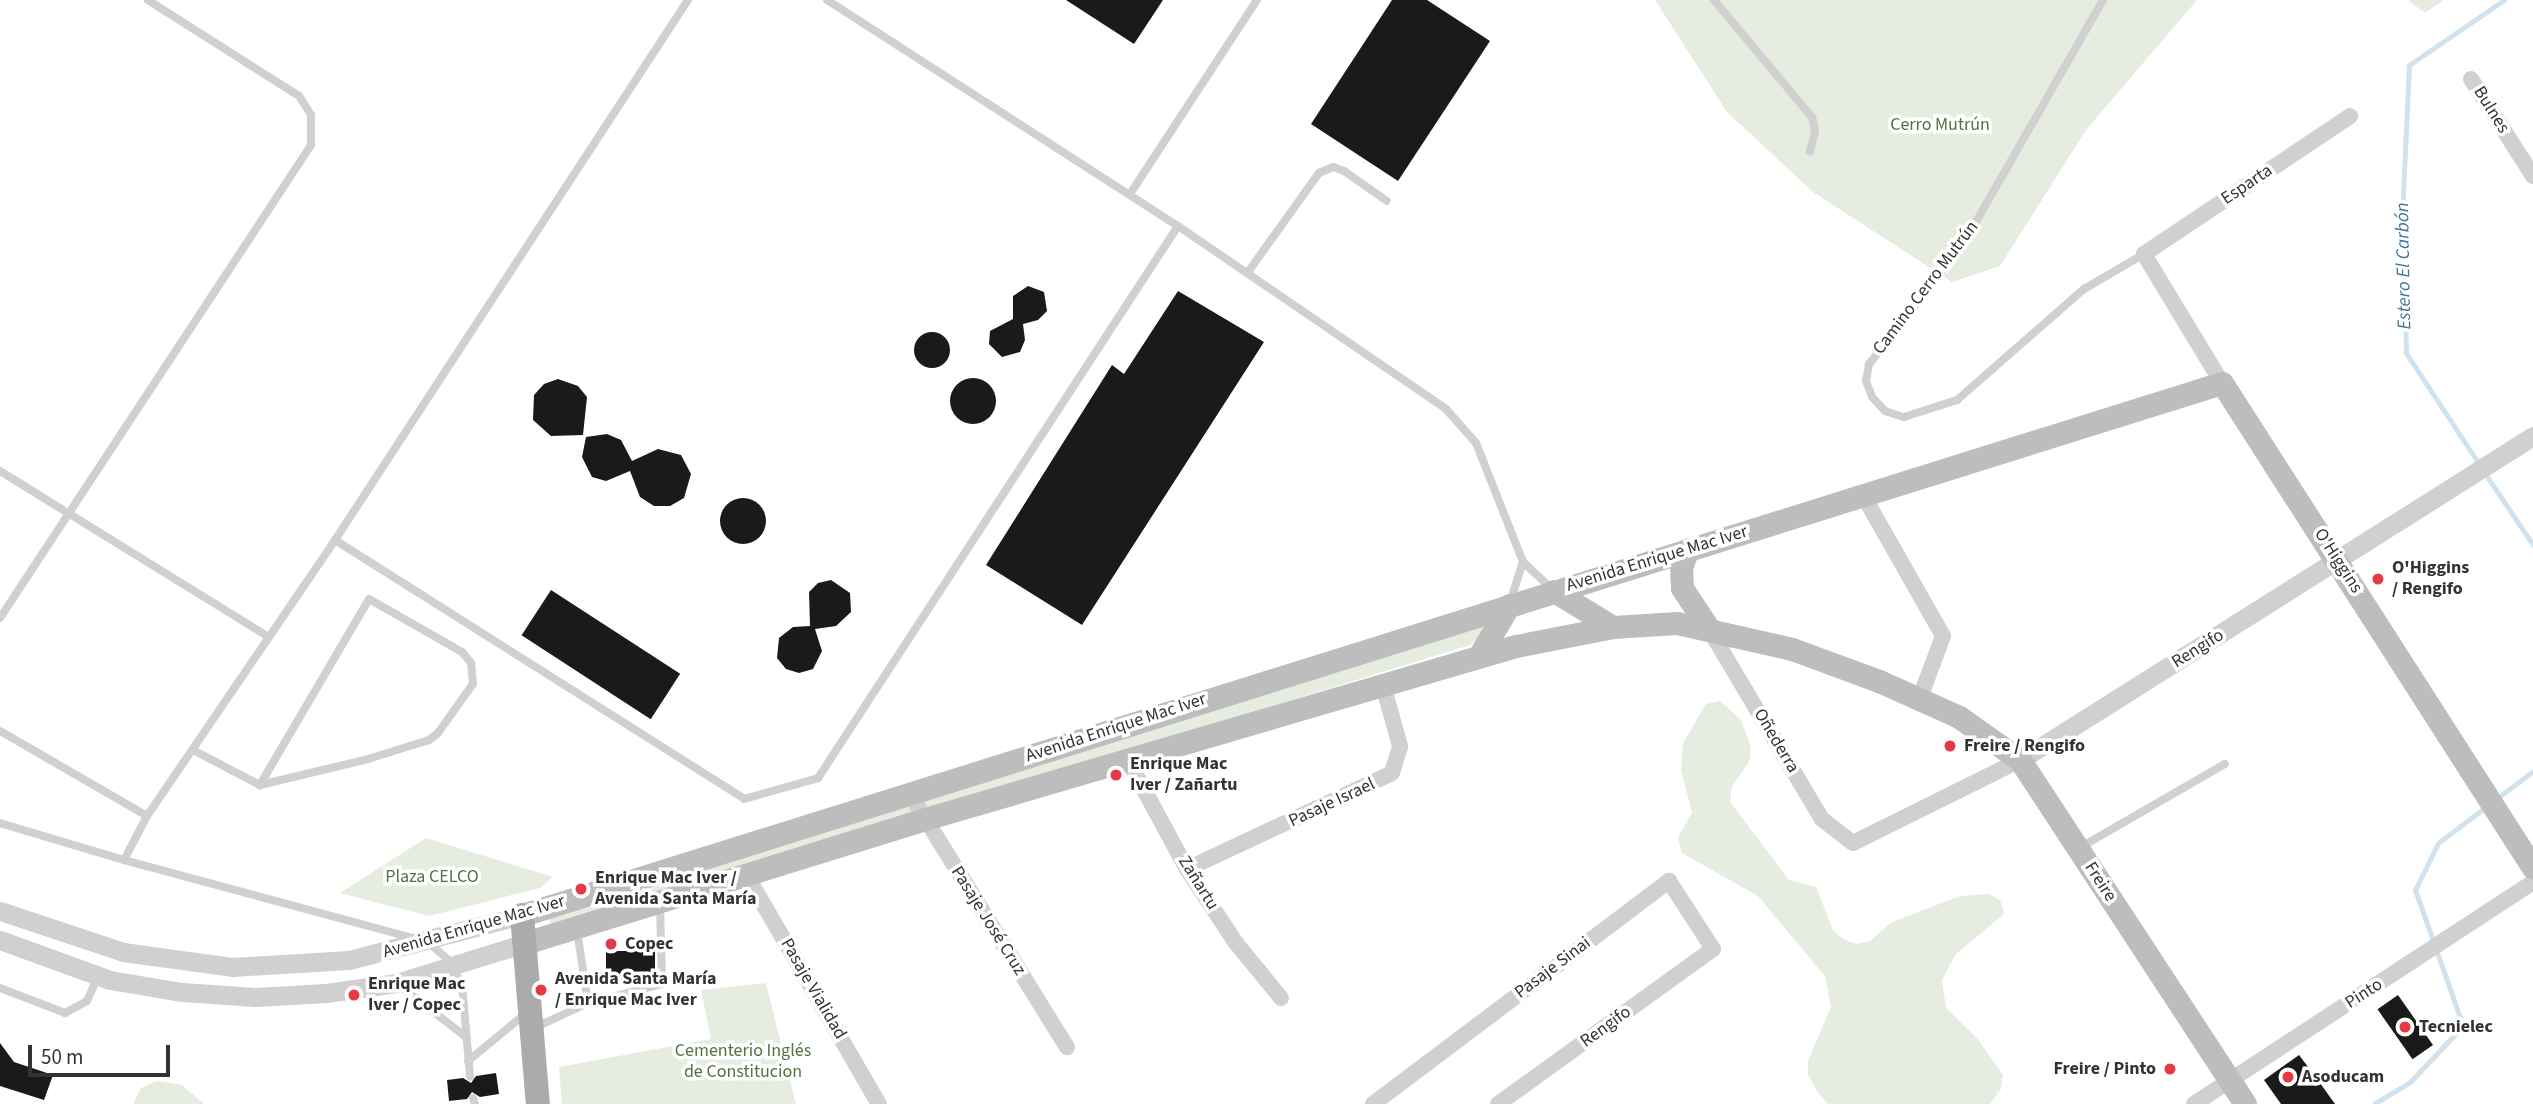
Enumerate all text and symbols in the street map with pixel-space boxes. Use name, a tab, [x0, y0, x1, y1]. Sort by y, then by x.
street label: Bulnes	[2468, 83, 2514, 137]
park label: Cerro Mutrún	[1890, 114, 1990, 136]
street label: Esparta	[2217, 160, 2277, 210]
water label: Estero El Carbón	[2391, 202, 2417, 330]
street label: Camino Cerro Mutrún	[1869, 217, 1983, 359]
street label: Avenida Enrique Mac Iver	[1564, 521, 1750, 597]
street label: O'Higgins	[2309, 525, 2367, 597]
place label: O'Higgins / Rengifo	[2392, 558, 2469, 600]
marker: O'Higgins / Rengifo	[2370, 571, 2386, 587]
street label: Rengifo	[2168, 625, 2228, 673]
street label: Avenida Enrique Mac Iver	[1023, 689, 1209, 767]
street label: Oñederra	[1749, 705, 1803, 777]
place label: Freire / Rengifo	[1964, 735, 2085, 757]
marker: Freire / Rengifo	[1942, 738, 1958, 754]
place label: Enrique Mac Iver / Zañartu	[1130, 754, 1238, 796]
marker: Enrique Mac Iver / Zañartu	[1108, 767, 1124, 783]
street label: Pasaje Israel	[1285, 774, 1379, 832]
street label: Zañartu	[1173, 852, 1223, 914]
street label: Freire	[2079, 858, 2121, 906]
street label: Pasaje José Cruz	[946, 863, 1030, 979]
park label: Plaza CELCO	[385, 866, 479, 888]
place label: Enrique Mac Iver / Avenida Santa María	[595, 868, 756, 910]
marker: Enrique Mac Iver / Avenida Santa María	[573, 881, 589, 897]
street label: Avenida Enrique Mac Iver	[380, 891, 568, 963]
street label: Pasaje Sinai	[1511, 932, 1595, 1004]
place label: Copec	[625, 933, 674, 955]
street label: Pasaje Vialidad	[775, 935, 851, 1043]
marker: Copec	[603, 936, 619, 952]
place label: Avenida Santa María / Enrique Mac Iver	[555, 969, 716, 1012]
place label: Enrique Mac Iver / Copec	[368, 974, 465, 1016]
street label: Pinto	[2341, 974, 2387, 1014]
marker: Avenida Santa María / Enrique Mac Iver	[533, 982, 549, 998]
marker: Enrique Mac Iver / Copec	[346, 987, 362, 1003]
street label: Rengifo	[1577, 1001, 1635, 1053]
place label: Tecnielec	[2419, 1016, 2493, 1038]
marker: Tecnielec	[2397, 1019, 2413, 1035]
scale bar	[32, 1030, 173, 1074]
park label: Cementerio Inglés de Constitucion	[675, 1041, 811, 1084]
text: 50 m	[41, 1042, 83, 1072]
place label: Freire / Pinto	[2053, 1058, 2156, 1080]
marker: Freire / Pinto	[2162, 1061, 2178, 1077]
place label: Asoducam	[2302, 1066, 2384, 1088]
marker: Asoducam	[2280, 1069, 2296, 1085]

